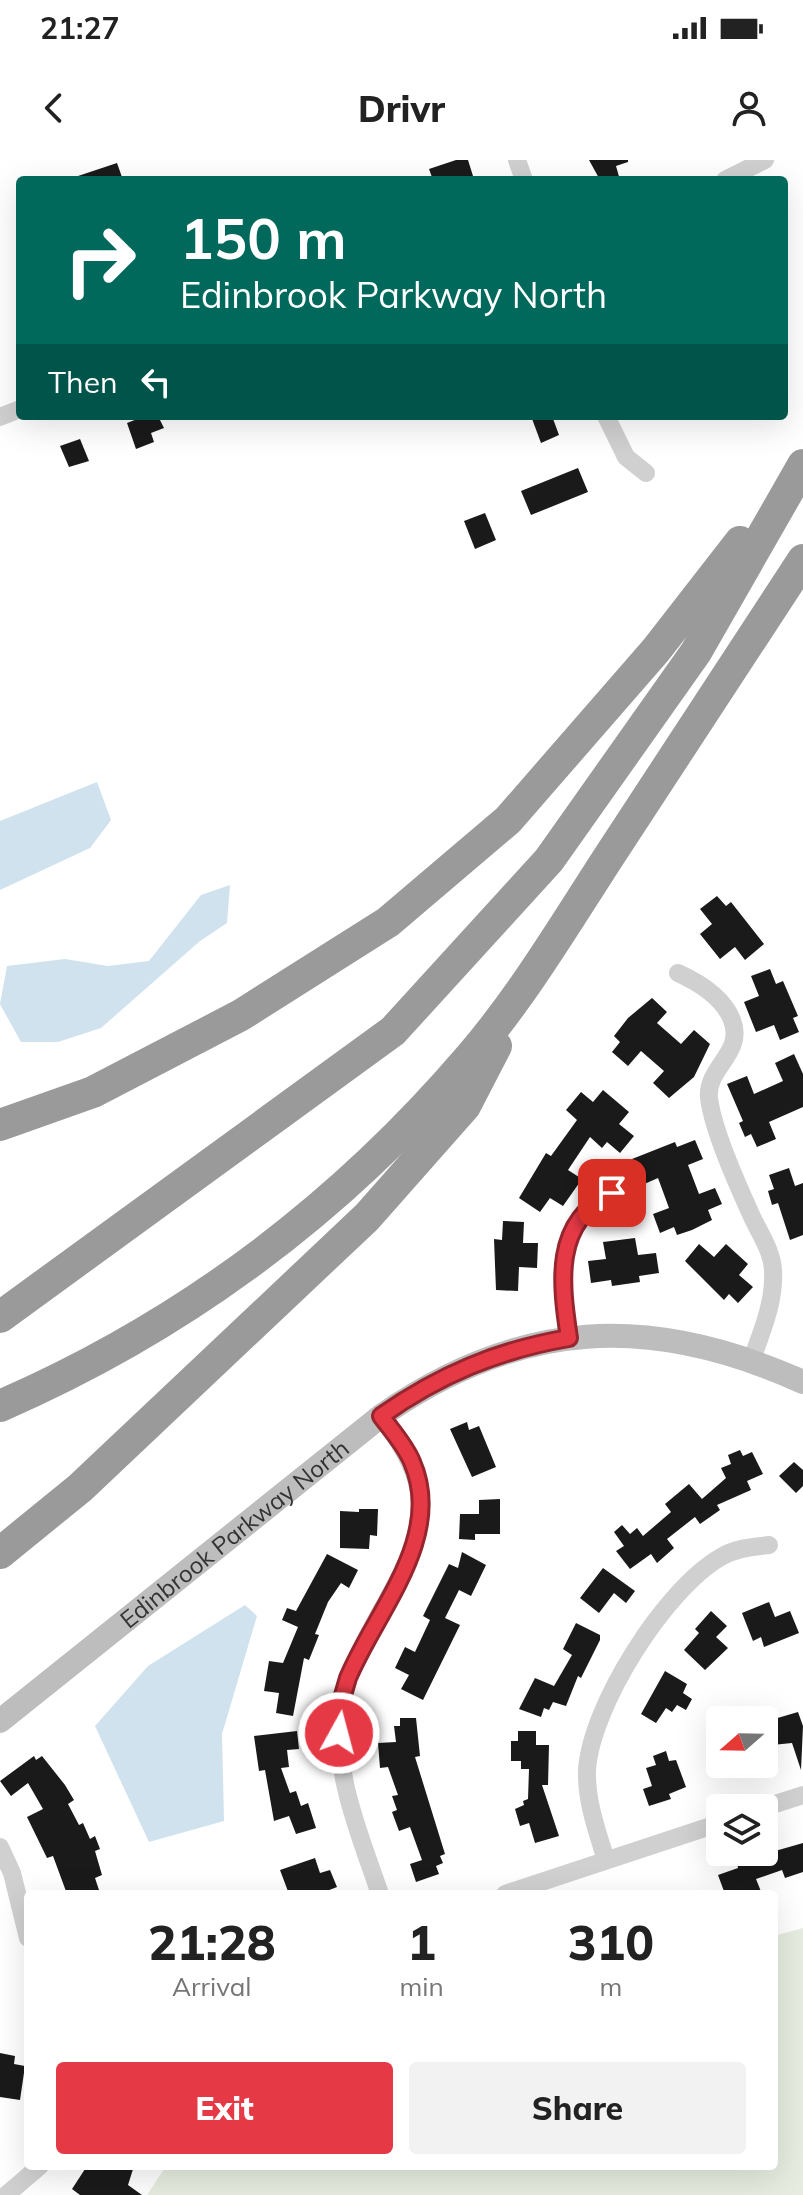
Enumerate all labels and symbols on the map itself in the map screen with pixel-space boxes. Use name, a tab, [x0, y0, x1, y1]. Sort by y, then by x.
pin	[578, 1159, 646, 1227]
street label: Edinbrook Parkway North	[114, 1433, 355, 1634]
position arrow	[297, 1691, 381, 1775]
north arrow	[706, 1706, 778, 1778]

